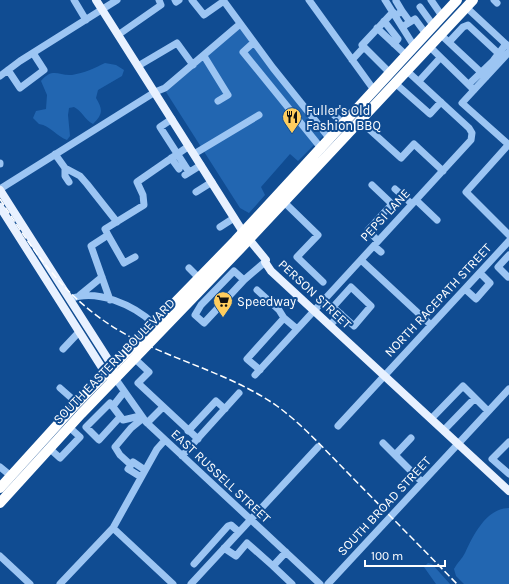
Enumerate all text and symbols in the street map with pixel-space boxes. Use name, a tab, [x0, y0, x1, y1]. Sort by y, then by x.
place label: Fuller's Old Fashion BBQ	[306, 103, 381, 133]
restaurant icon: Fuller's Old Fashion BBQ	[281, 106, 303, 134]
street label: PEPSI LANE	[357, 186, 413, 244]
street label: NORTH RACEPATH STREET	[382, 240, 495, 360]
street label: PERSON STREET	[275, 256, 355, 332]
supermarket icon: Speedway	[212, 290, 234, 318]
place label: Speedway	[237, 294, 296, 309]
street label: SOUTH EASTERN BOULEVARD	[50, 295, 178, 427]
street label: EAST RUSSELL STREET	[168, 426, 274, 526]
street label: SOUTH BROAD STREET	[334, 453, 434, 559]
scale bar	[365, 542, 445, 568]
text: 100 m	[371, 549, 403, 563]

